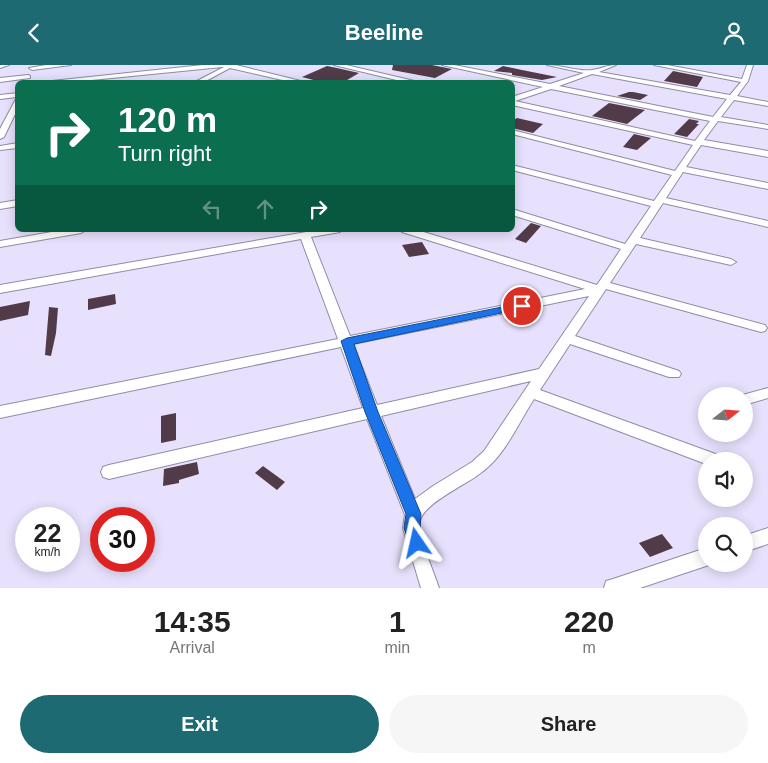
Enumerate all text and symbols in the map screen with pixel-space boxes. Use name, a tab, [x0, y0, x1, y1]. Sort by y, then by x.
icon: back	[20, 19, 48, 47]
icon: person	[720, 19, 748, 47]
text: Beeline	[345, 20, 423, 45]
icon: right	[35, 100, 100, 165]
text: 120 m	[118, 100, 217, 139]
text: Turn right	[118, 141, 211, 166]
icon: left	[198, 195, 226, 223]
icon: ahead	[251, 195, 279, 223]
icon: right	[304, 195, 332, 223]
pin	[501, 285, 543, 327]
icon: arrive	[508, 292, 536, 320]
north arrow	[698, 387, 752, 443]
map controls	[698, 387, 753, 572]
button: sound	[698, 452, 753, 507]
speed limit sign: 30	[90, 507, 155, 572]
position arrow	[390, 516, 442, 568]
button: search	[698, 517, 753, 572]
text: 22	[34, 519, 61, 547]
text: km/h	[34, 545, 61, 559]
text: 14:35	[154, 605, 231, 638]
text: 1	[389, 605, 406, 638]
text: 220	[564, 605, 614, 638]
text: Arrival	[170, 639, 215, 656]
text: min	[384, 639, 410, 656]
text: m	[582, 639, 596, 656]
button: Exit	[20, 695, 379, 753]
button: Share	[389, 695, 748, 753]

